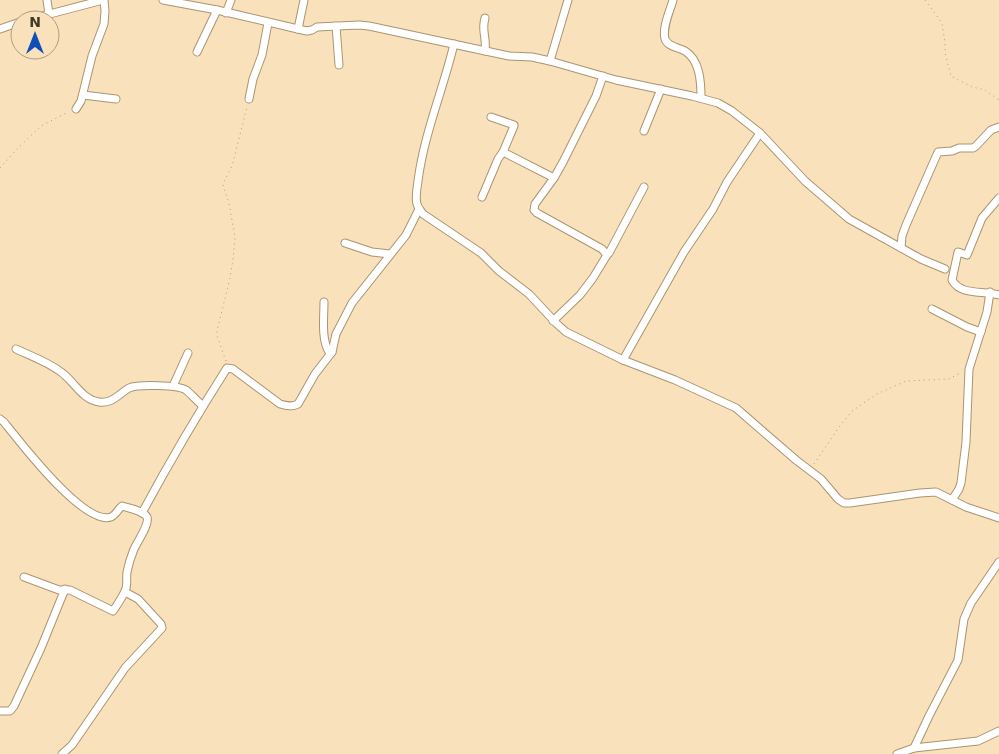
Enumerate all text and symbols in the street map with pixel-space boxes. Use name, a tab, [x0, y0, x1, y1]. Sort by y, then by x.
north arrow	[10, 10, 60, 60]
text: N	[29, 14, 41, 30]

